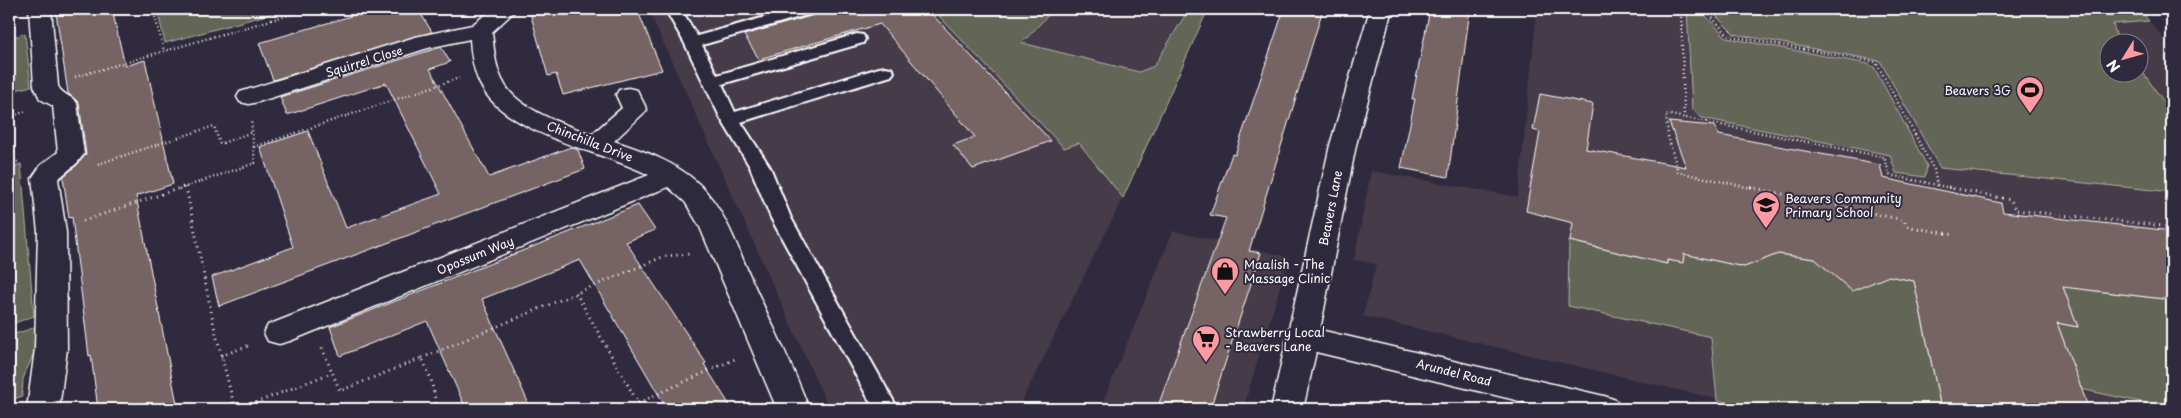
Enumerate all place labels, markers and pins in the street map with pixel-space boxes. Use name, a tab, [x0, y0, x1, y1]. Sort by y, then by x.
sports icon: Beavers 3G	[2015, 75, 2045, 114]
place label: Beavers 3G	[1944, 81, 2011, 99]
place label: Beavers Community Primary School	[1785, 189, 1902, 221]
school or university icon: Beavers Community Primary School	[1751, 190, 1781, 229]
place label: Maalish - The Massage Clinic	[1244, 255, 1330, 287]
shop icon: Maalish - The Massage Clinic	[1210, 256, 1240, 295]
place label: Strawberry Local - Beavers Lane	[1225, 323, 1325, 355]
supermarket icon: Strawberry Local - Beavers Lane	[1191, 324, 1221, 363]

